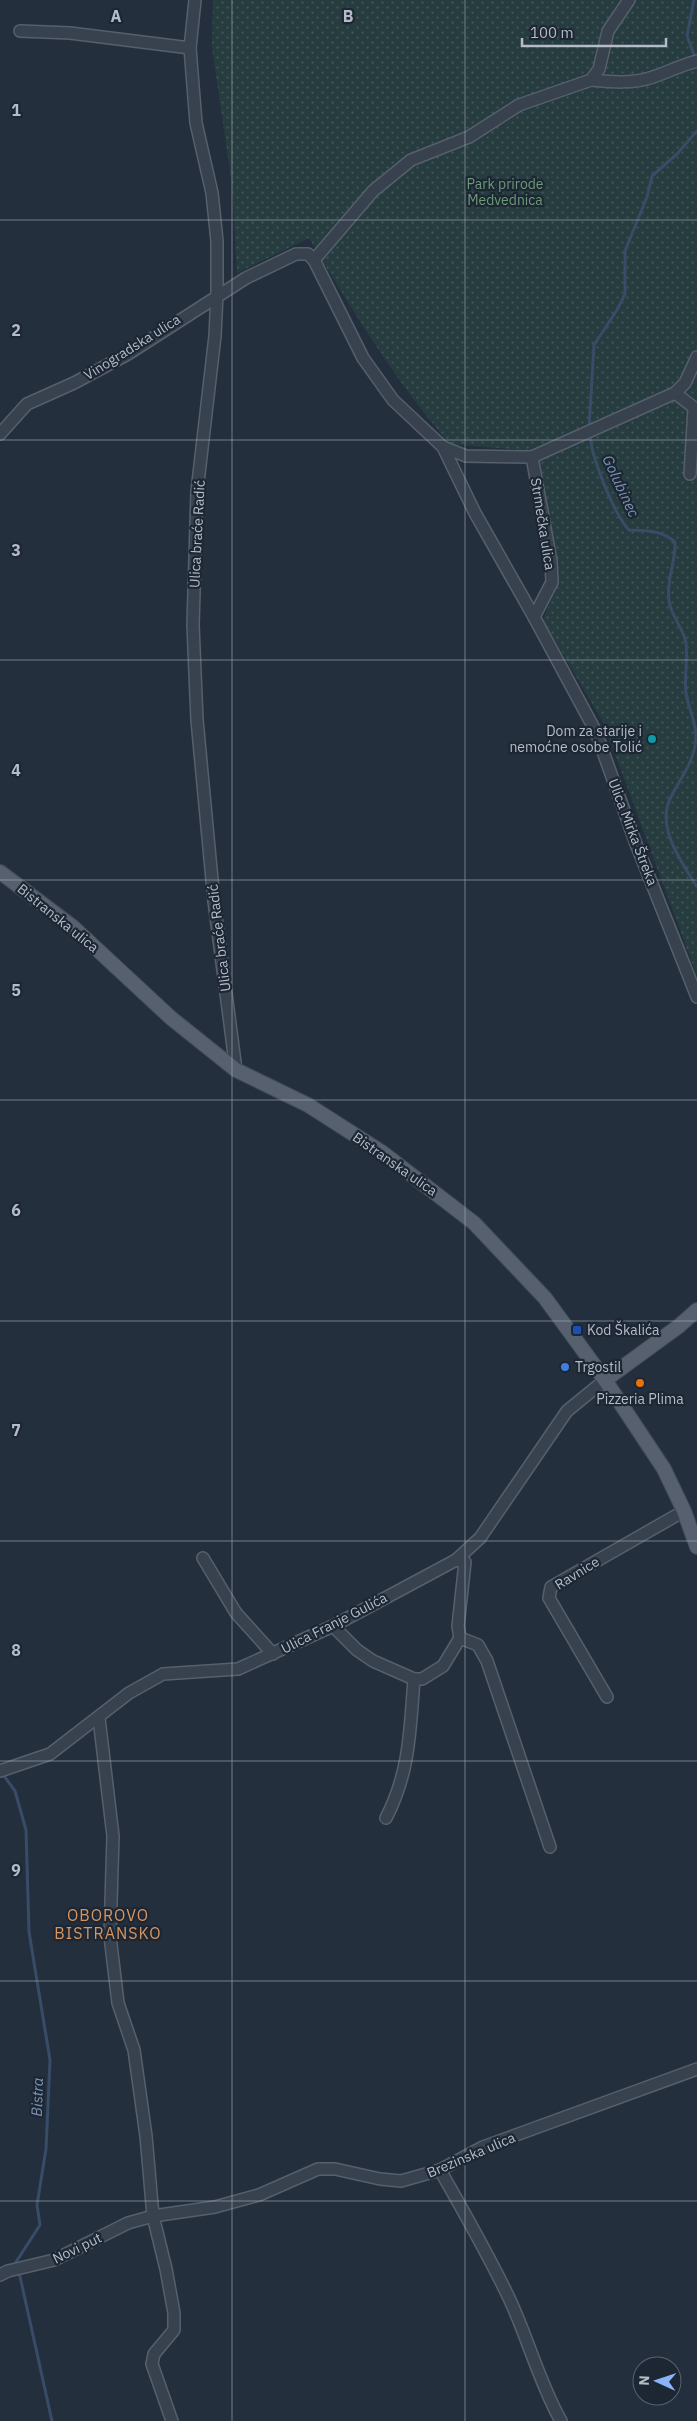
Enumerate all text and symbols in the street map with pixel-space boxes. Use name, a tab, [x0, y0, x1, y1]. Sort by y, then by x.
text: A	[111, 6, 122, 26]
text: B	[343, 6, 354, 26]
scale bar	[522, 15, 666, 47]
text: 100 m	[530, 23, 574, 42]
text: 1	[11, 100, 21, 120]
park label: Park prirode Medvednica	[466, 175, 544, 209]
street label: Vinogradska ulica	[80, 310, 184, 384]
text: 2	[11, 320, 21, 340]
water label: Golubinec	[598, 452, 644, 521]
street label: Strmečka ulica	[527, 477, 559, 572]
street label: Ulica braće Radić	[185, 479, 209, 589]
text: 3	[11, 540, 21, 560]
place label: Dom za starije i nemoćne osobe Tolić	[509, 722, 642, 756]
marker: Dom za starije i nemoćne osobe Tolić	[646, 733, 658, 745]
text: 4	[11, 760, 21, 780]
street label: Ulica Mirka Štreka	[604, 776, 663, 889]
street label: Bistranska ulica	[14, 880, 103, 957]
street label: Ulica braće Radić	[203, 883, 235, 993]
text: 5	[11, 980, 21, 1000]
street label: Bistranska ulica	[349, 1128, 441, 1200]
text: 6	[11, 1200, 21, 1220]
place label: Kod Škalića	[587, 1320, 660, 1339]
marker: Kod Škalića	[571, 1324, 583, 1336]
place label: Trgostil	[575, 1358, 621, 1376]
marker: Trgostil	[559, 1361, 571, 1373]
marker: Pizzeria Plima	[634, 1377, 646, 1389]
place label: Pizzeria Plima	[596, 1390, 684, 1408]
text: 7	[11, 1420, 21, 1440]
street label: Ravnice	[551, 1552, 603, 1594]
street label: Ulica Franje Gulića	[278, 1588, 391, 1658]
text: 8	[11, 1640, 21, 1660]
text: 9	[11, 1860, 21, 1880]
district label: OBOROVO BISTRANSKO	[54, 1905, 162, 1943]
water label: Bistra	[27, 2077, 47, 2117]
street label: Brezinska ulica	[424, 2128, 518, 2182]
street label: Novi put	[50, 2228, 105, 2268]
north arrow	[632, 2356, 682, 2406]
text: N	[635, 2375, 653, 2386]

